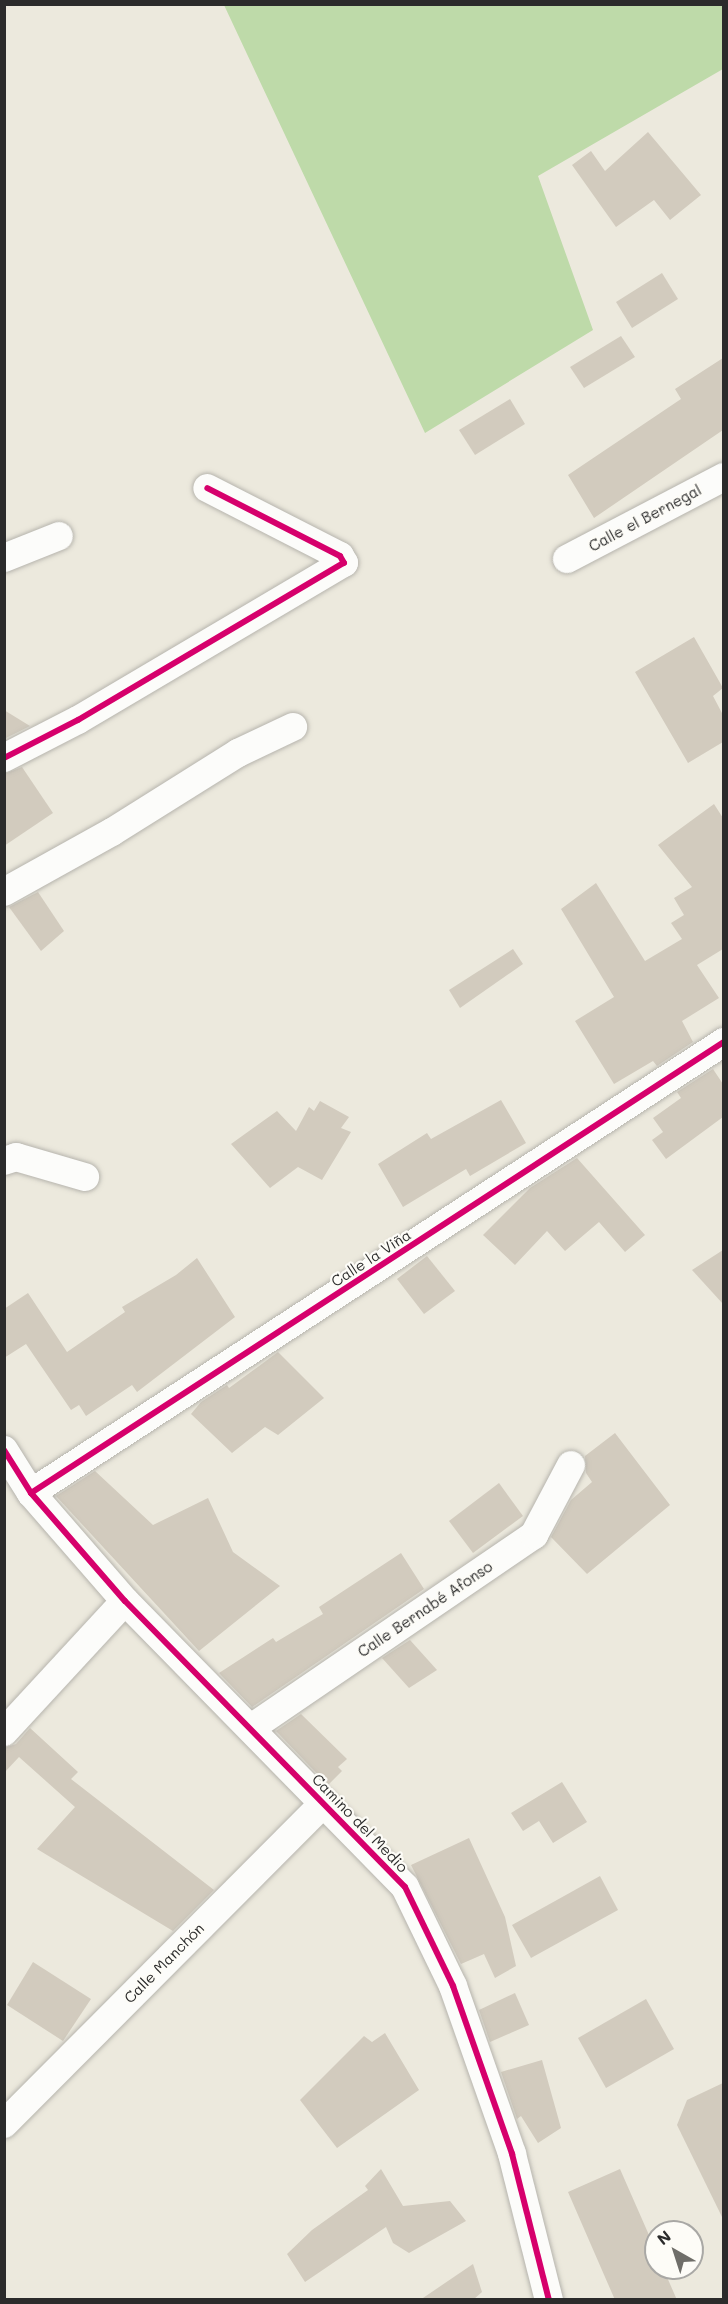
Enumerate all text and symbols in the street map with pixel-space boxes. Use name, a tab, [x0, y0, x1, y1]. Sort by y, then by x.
street label: Calle el Bernegal	[586, 481, 704, 555]
street label: Calle la Viña	[328, 1226, 414, 1290]
street label: Calle Bernabé Afonso	[354, 1557, 496, 1661]
street label: Camino del Medio	[308, 1770, 412, 1876]
street label: Calle Manchón	[120, 1919, 208, 2007]
north arrow	[644, 2220, 704, 2280]
text: N	[652, 2225, 675, 2249]

